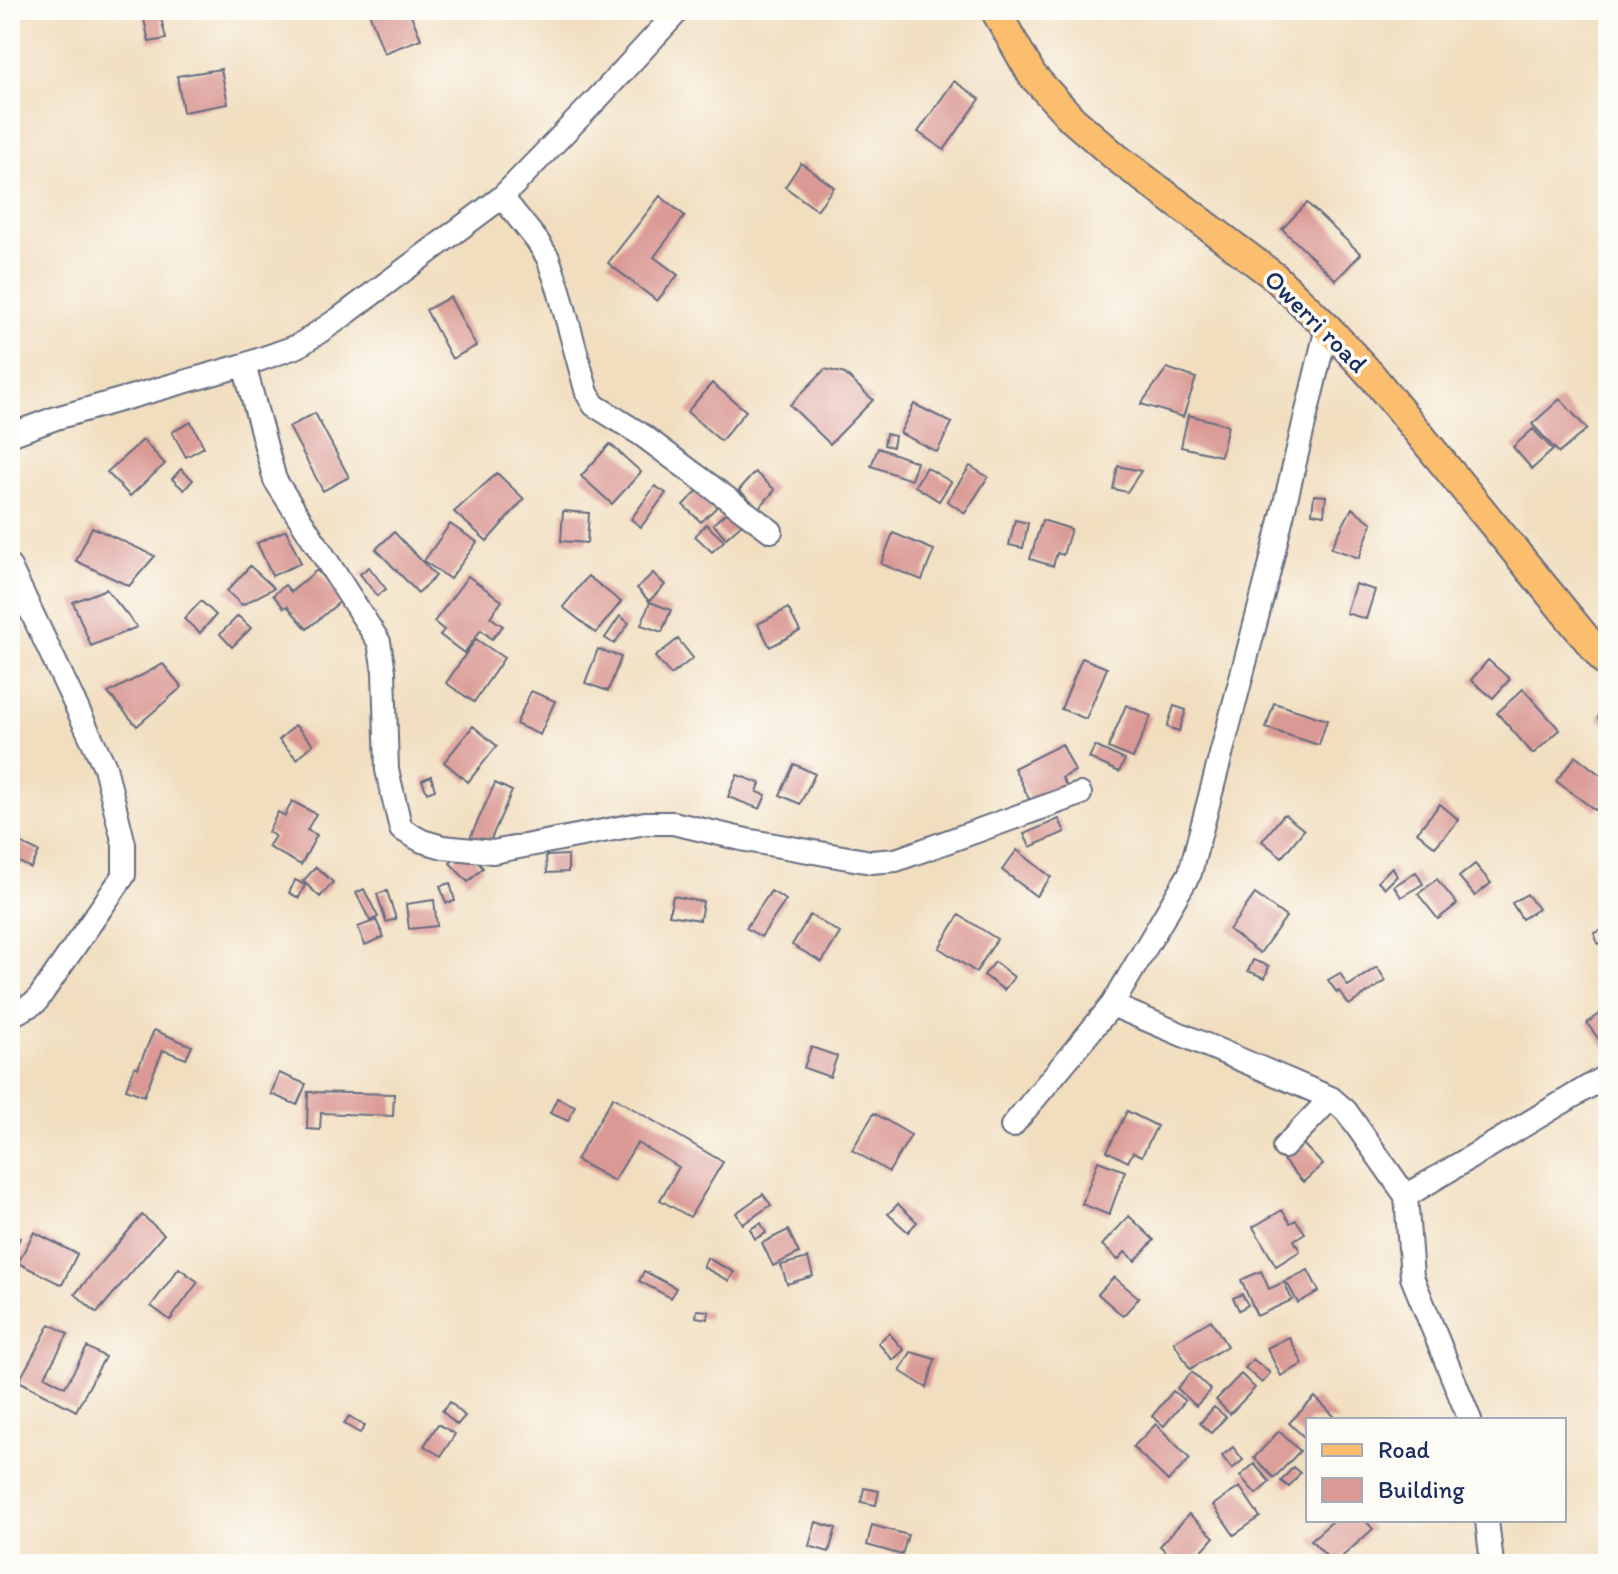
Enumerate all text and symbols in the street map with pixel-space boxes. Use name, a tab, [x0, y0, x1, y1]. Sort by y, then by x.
street label: Owerri road	[1258, 263, 1374, 379]
legend	[1306, 1418, 1566, 1522]
text: Road	[1378, 1435, 1430, 1464]
text: Building	[1378, 1475, 1465, 1504]

